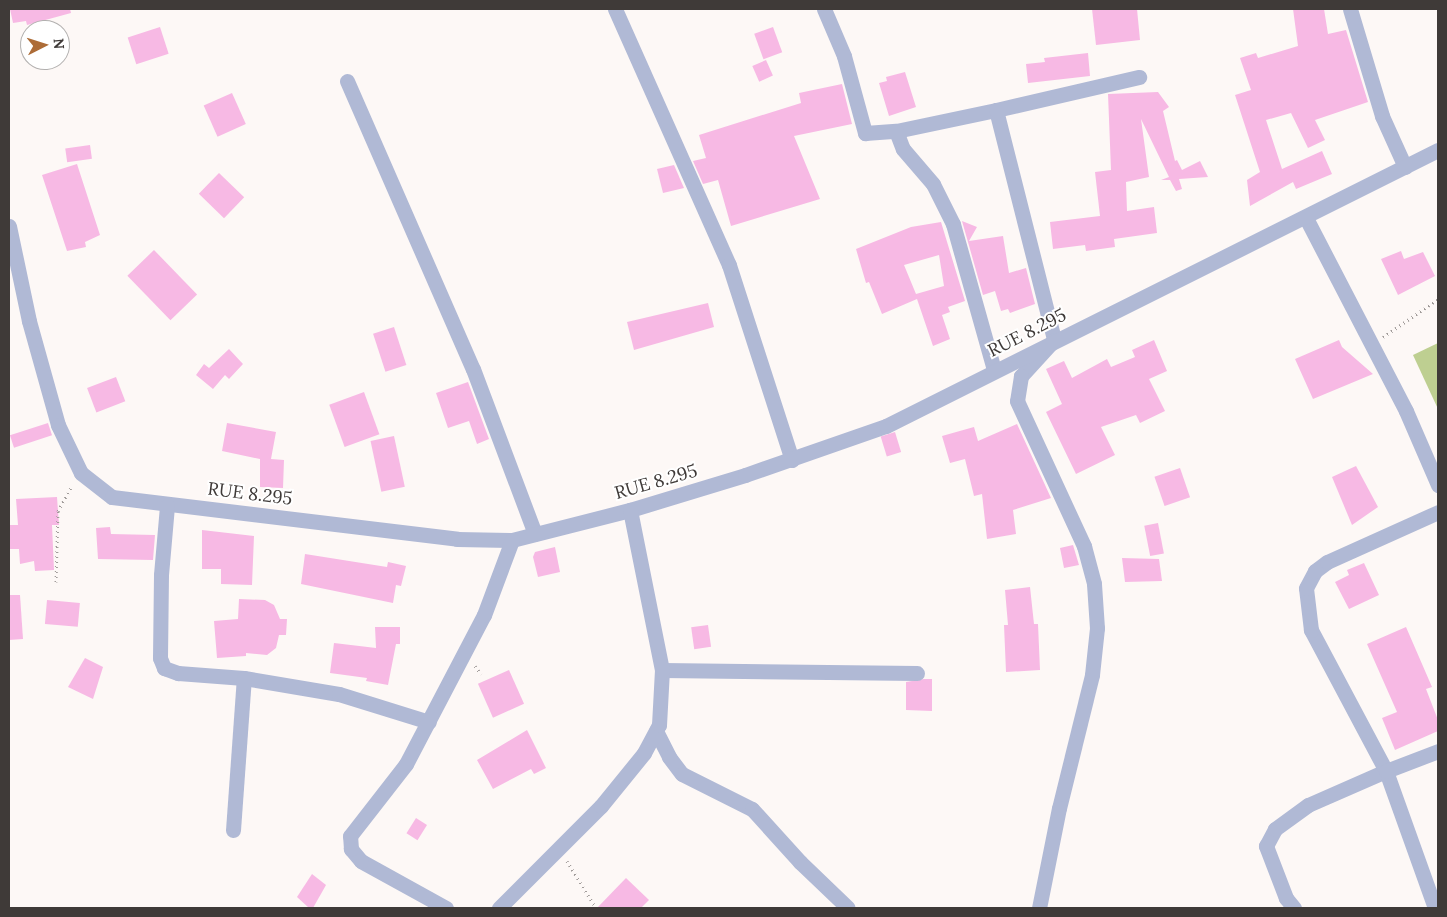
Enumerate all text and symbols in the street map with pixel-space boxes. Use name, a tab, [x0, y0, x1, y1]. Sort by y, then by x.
north arrow	[20, 20, 70, 70]
text: N	[50, 38, 68, 50]
street label: RUE 8.295	[984, 304, 1070, 362]
street label: RUE 8.295	[612, 460, 700, 504]
street label: RUE 8.295	[206, 478, 294, 510]

